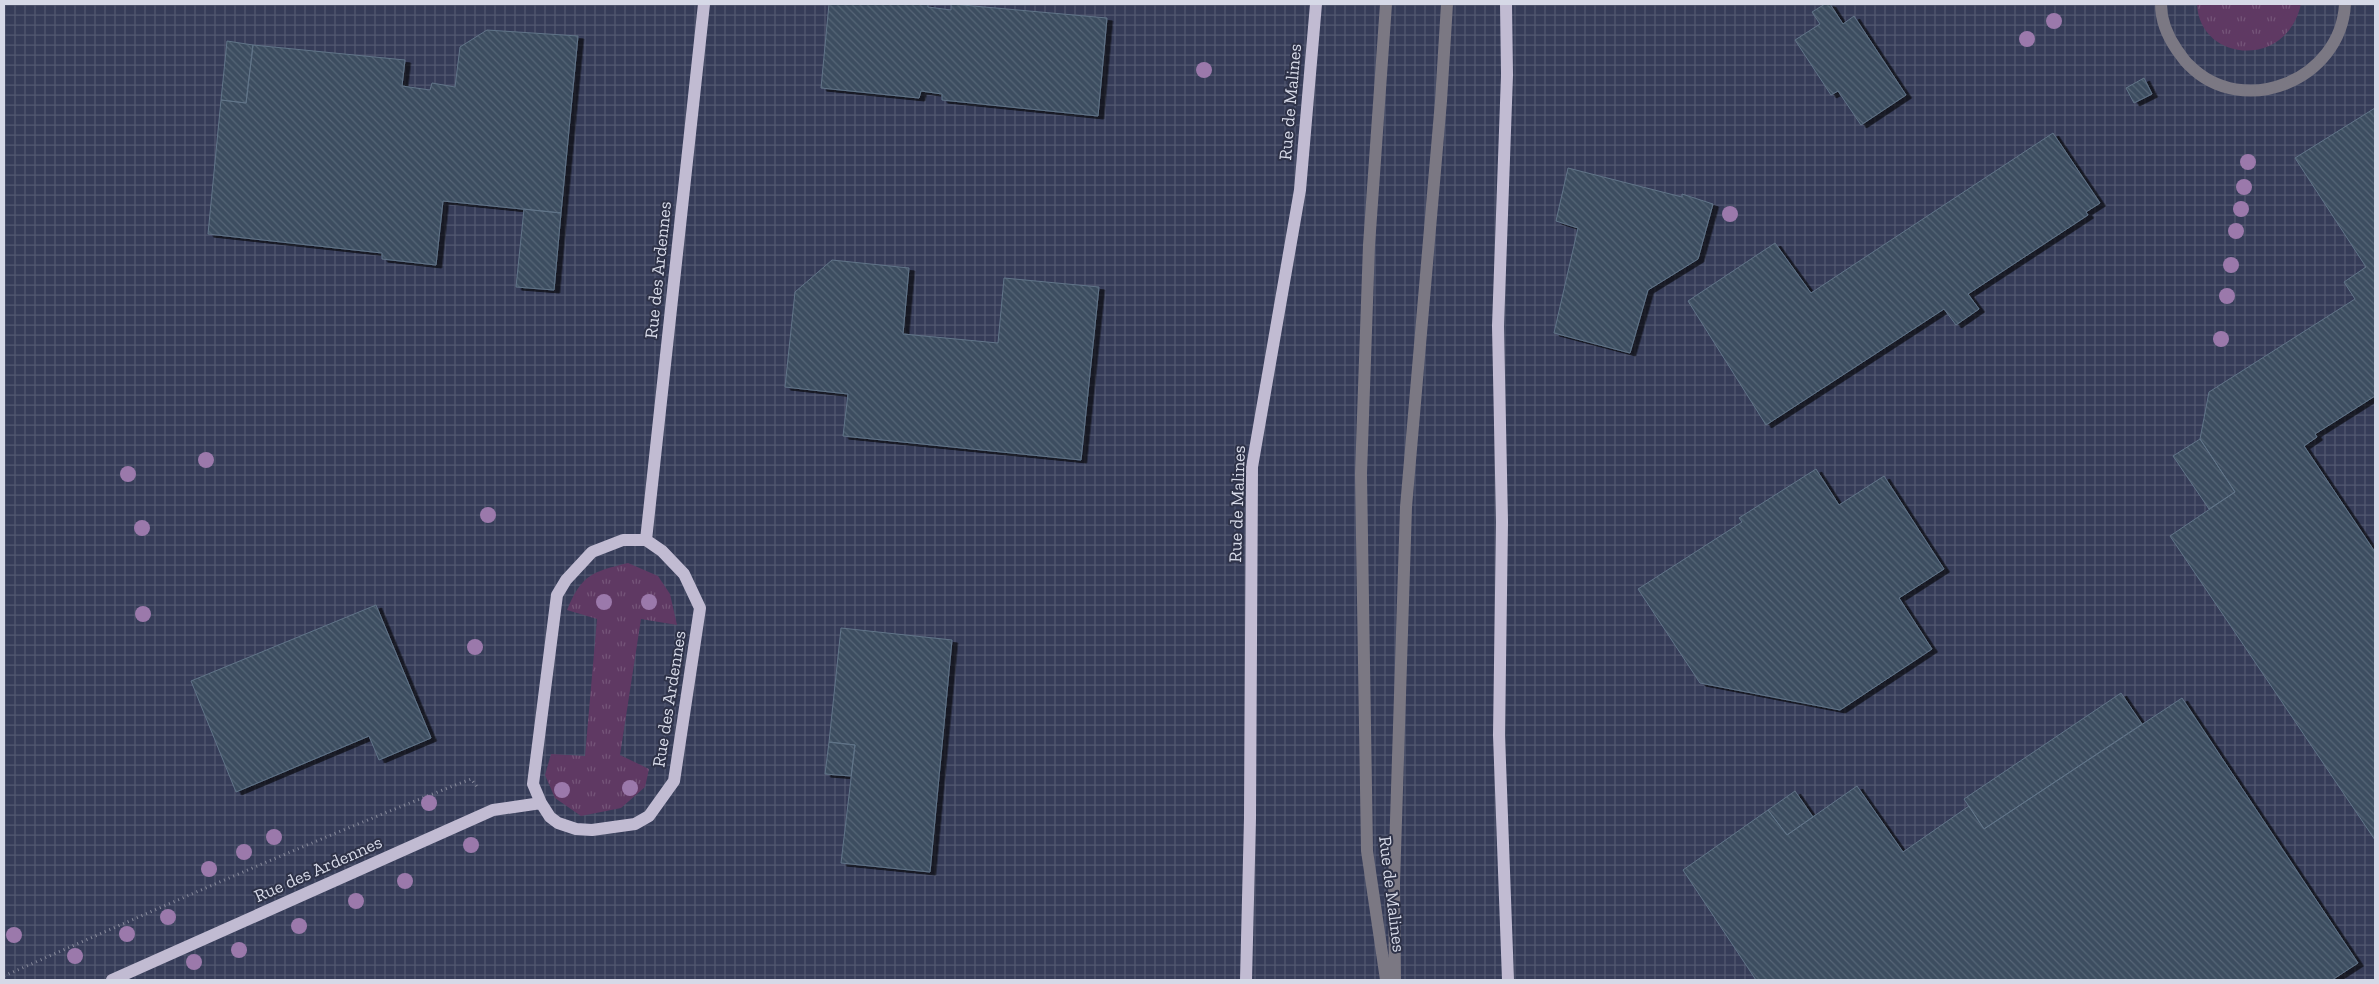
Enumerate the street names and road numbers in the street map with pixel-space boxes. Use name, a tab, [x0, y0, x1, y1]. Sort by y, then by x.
street label: Rue de Malines	[1274, 43, 1306, 161]
street label: Rue des Ardennes	[640, 200, 676, 340]
street label: Rue de Malines	[1224, 445, 1250, 563]
street label: Rue des Ardennes	[647, 629, 691, 769]
street label: Rue des Ardennes	[250, 831, 386, 907]
street label: Rue de Malines	[1374, 835, 1410, 954]

